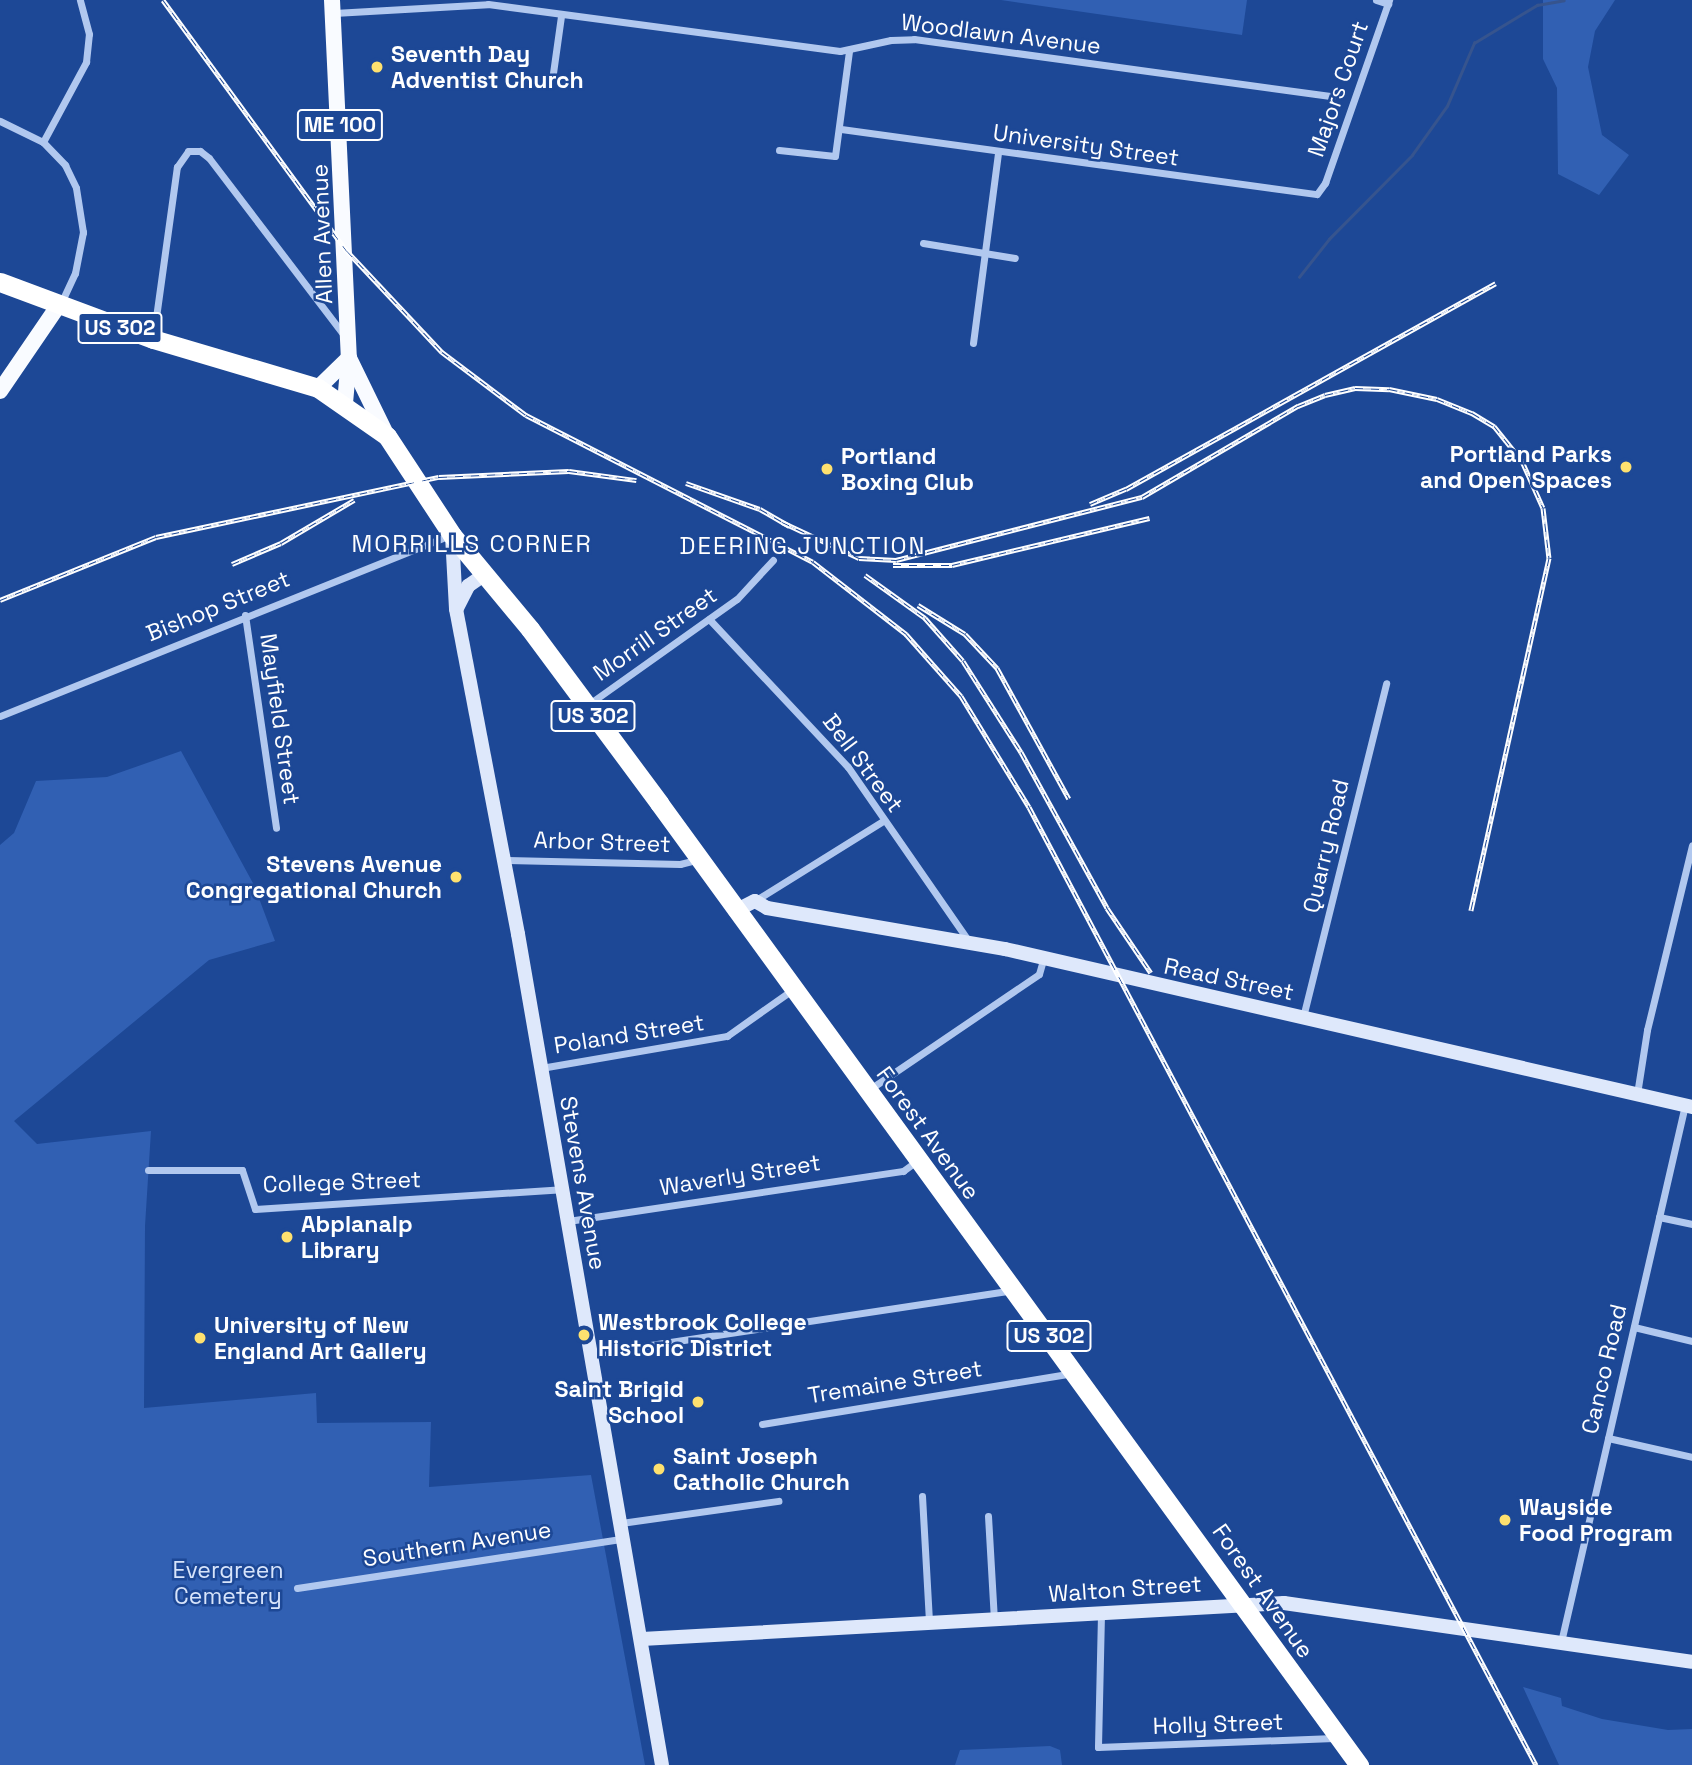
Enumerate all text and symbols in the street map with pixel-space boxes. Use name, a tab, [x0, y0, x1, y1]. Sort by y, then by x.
street label: Woodlawn Avenue	[899, 8, 1103, 60]
street label: Majors Court	[1302, 17, 1374, 161]
place label: Seventh Day Adventist Church	[391, 40, 584, 94]
marker: Seventh Day Adventist Church	[369, 59, 385, 75]
road number: ME 100	[296, 108, 384, 142]
street label: University Street	[991, 118, 1181, 172]
street label: Allen Avenue	[306, 163, 338, 305]
road number: US 302	[76, 310, 164, 346]
place label: Portland Parks and Open Spaces	[1420, 440, 1612, 494]
place label: Portland Boxing Club	[841, 442, 974, 496]
marker: Portland Parks and Open Spaces	[1618, 459, 1634, 475]
marker: Portland Boxing Club	[819, 461, 835, 477]
district label: MORRILLS CORNER	[353, 530, 591, 558]
district label: DEERING JUNCTION	[681, 532, 925, 560]
street label: Bishop Street	[142, 565, 294, 647]
street label: Morrill Street	[588, 581, 722, 687]
street label: Mayfield Street	[254, 632, 306, 806]
road number: US 302	[549, 698, 637, 734]
street label: Bell Street	[817, 708, 909, 818]
street label: Quarry Road	[1297, 776, 1355, 916]
street label: Arbor Street	[533, 826, 671, 858]
place label: Stevens Avenue Congregational Church	[186, 850, 442, 904]
marker: Stevens Avenue Congregational Church	[448, 869, 464, 885]
street label: Read Street	[1162, 952, 1296, 1006]
street label: Poland Street	[552, 1009, 706, 1059]
street label: Forest Avenue	[870, 1061, 986, 1205]
street label: Stevens Avenue	[554, 1094, 612, 1272]
street label: Waverly Street	[658, 1149, 822, 1201]
street label: College Street	[262, 1165, 422, 1199]
place label: Abplanalp Library	[301, 1210, 413, 1264]
marker: Abplanalp Library	[279, 1229, 295, 1245]
street label: Canco Road	[1576, 1301, 1632, 1437]
place label: Westbrook College Historic District	[598, 1308, 807, 1362]
place label: University of New England Art Gallery	[214, 1311, 427, 1365]
road number: US 302	[1005, 1318, 1093, 1354]
marker: Westbrook College Historic District	[576, 1327, 592, 1343]
marker: University of New England Art Gallery	[192, 1330, 208, 1346]
street label: Tremaine Street	[806, 1355, 984, 1409]
place label: Saint Brigid School	[555, 1375, 684, 1429]
marker: Saint Brigid School	[690, 1394, 706, 1410]
place label: Saint Joseph Catholic Church	[673, 1442, 850, 1496]
marker: Saint Joseph Catholic Church	[651, 1461, 667, 1477]
place label: Wayside Food Program	[1519, 1493, 1673, 1547]
marker: Wayside Food Program	[1497, 1512, 1513, 1528]
street label: Southern Avenue	[361, 1515, 553, 1573]
street label: Forest Avenue	[1206, 1518, 1320, 1664]
park label: Evergreen Cemetery	[172, 1556, 284, 1610]
street label: Walton Street	[1048, 1570, 1202, 1608]
street label: Holly Street	[1152, 1708, 1284, 1740]

